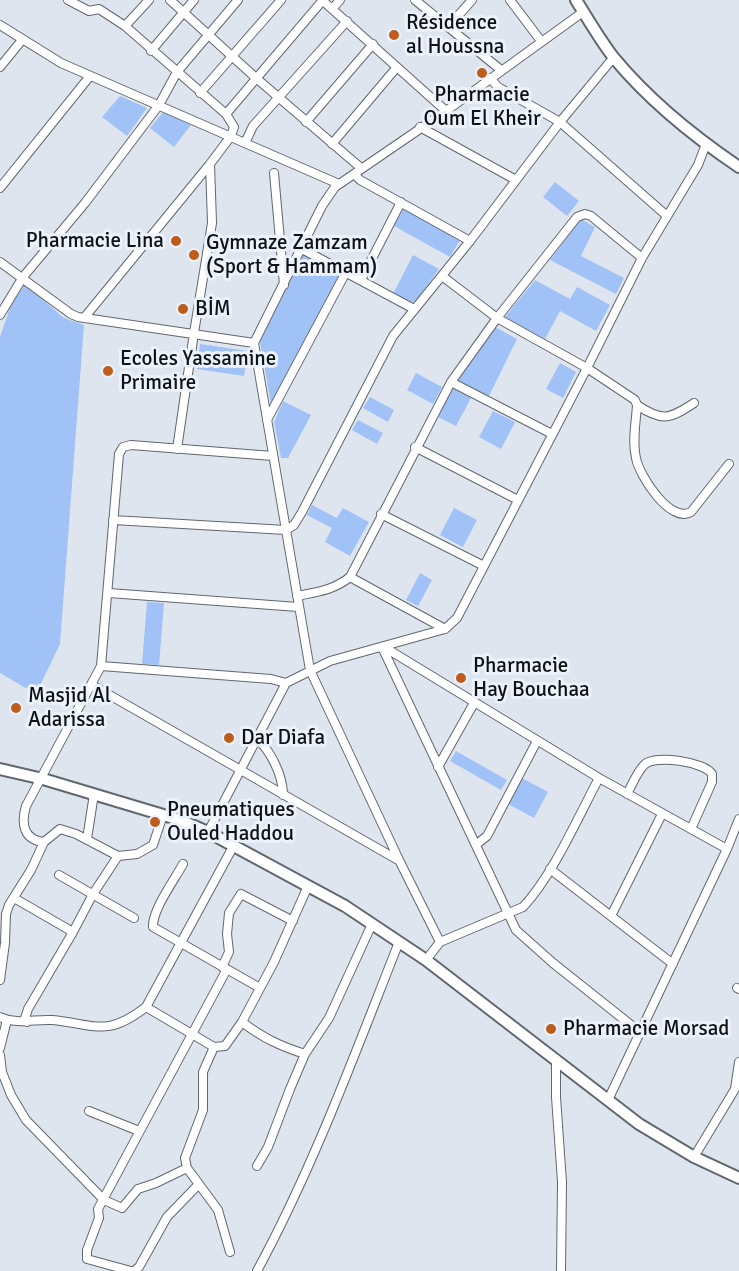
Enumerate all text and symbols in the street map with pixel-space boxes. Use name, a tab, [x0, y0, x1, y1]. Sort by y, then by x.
place label: Résidence al Houssna	[406, 10, 504, 60]
marker: Résidence al Houssna	[387, 28, 401, 42]
marker: Pharmacie Oum El Kheir	[475, 66, 489, 80]
place label: Pharmacie Oum El Kheir	[423, 82, 541, 132]
place label: Pharmacie Lina	[26, 228, 164, 254]
place label: Gymnaze Zamzam (Sport & Hammam)	[206, 230, 377, 280]
marker: Pharmacie Lina	[169, 234, 183, 248]
marker: Gymnaze Zamzam (Sport & Hammam)	[187, 248, 201, 262]
place label: BİM	[195, 296, 231, 322]
marker: BİM	[176, 302, 190, 316]
place label: Ecoles Yassamine Primaire	[120, 346, 276, 396]
marker: Ecoles Yassamine Primaire	[101, 364, 115, 378]
place label: Pharmacie Hay Bouchaa	[473, 653, 590, 703]
marker: Pharmacie Hay Bouchaa	[454, 671, 468, 685]
place label: Masjid Al Adarissa	[28, 683, 111, 733]
marker: Masjid Al Adarissa	[9, 701, 23, 715]
place label: Dar Diafa	[241, 725, 325, 751]
marker: Dar Diafa	[222, 731, 236, 745]
place label: Pneumatiques Ouled Haddou	[167, 797, 295, 847]
marker: Pneumatiques Ouled Haddou	[148, 815, 162, 829]
place label: Pharmacie Morsad	[563, 1016, 729, 1042]
marker: Pharmacie Morsad	[544, 1022, 558, 1036]

